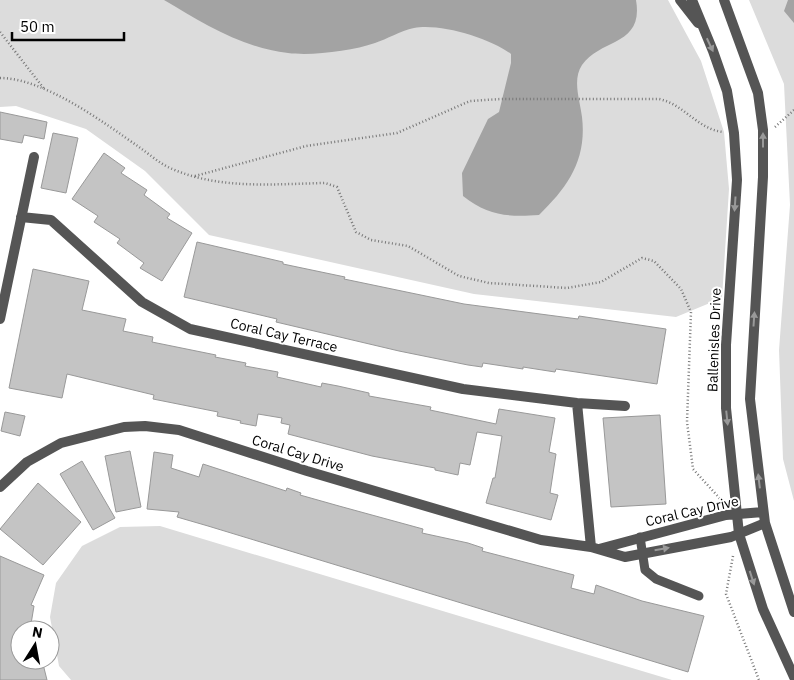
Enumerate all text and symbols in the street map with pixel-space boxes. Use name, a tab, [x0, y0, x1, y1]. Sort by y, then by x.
scale bar	[12, 10, 125, 42]
text: 50 m	[20, 17, 55, 36]
one-way arrow	[707, 38, 715, 52]
one-way arrow	[759, 131, 767, 147]
one-way arrow	[731, 196, 739, 212]
street label: Ballenisles Drive	[703, 287, 725, 392]
one-way arrow	[750, 311, 758, 327]
street label: Coral Cay Terrace	[229, 314, 340, 356]
one-way arrow	[724, 411, 732, 427]
street label: Coral Cay Drive	[250, 430, 346, 476]
one-way arrow	[755, 473, 763, 489]
street label: Coral Cay Drive	[644, 491, 741, 530]
one-way arrow	[655, 545, 671, 553]
one-way arrow	[749, 571, 757, 586]
north arrow	[10, 620, 60, 670]
text: N	[31, 622, 44, 642]

